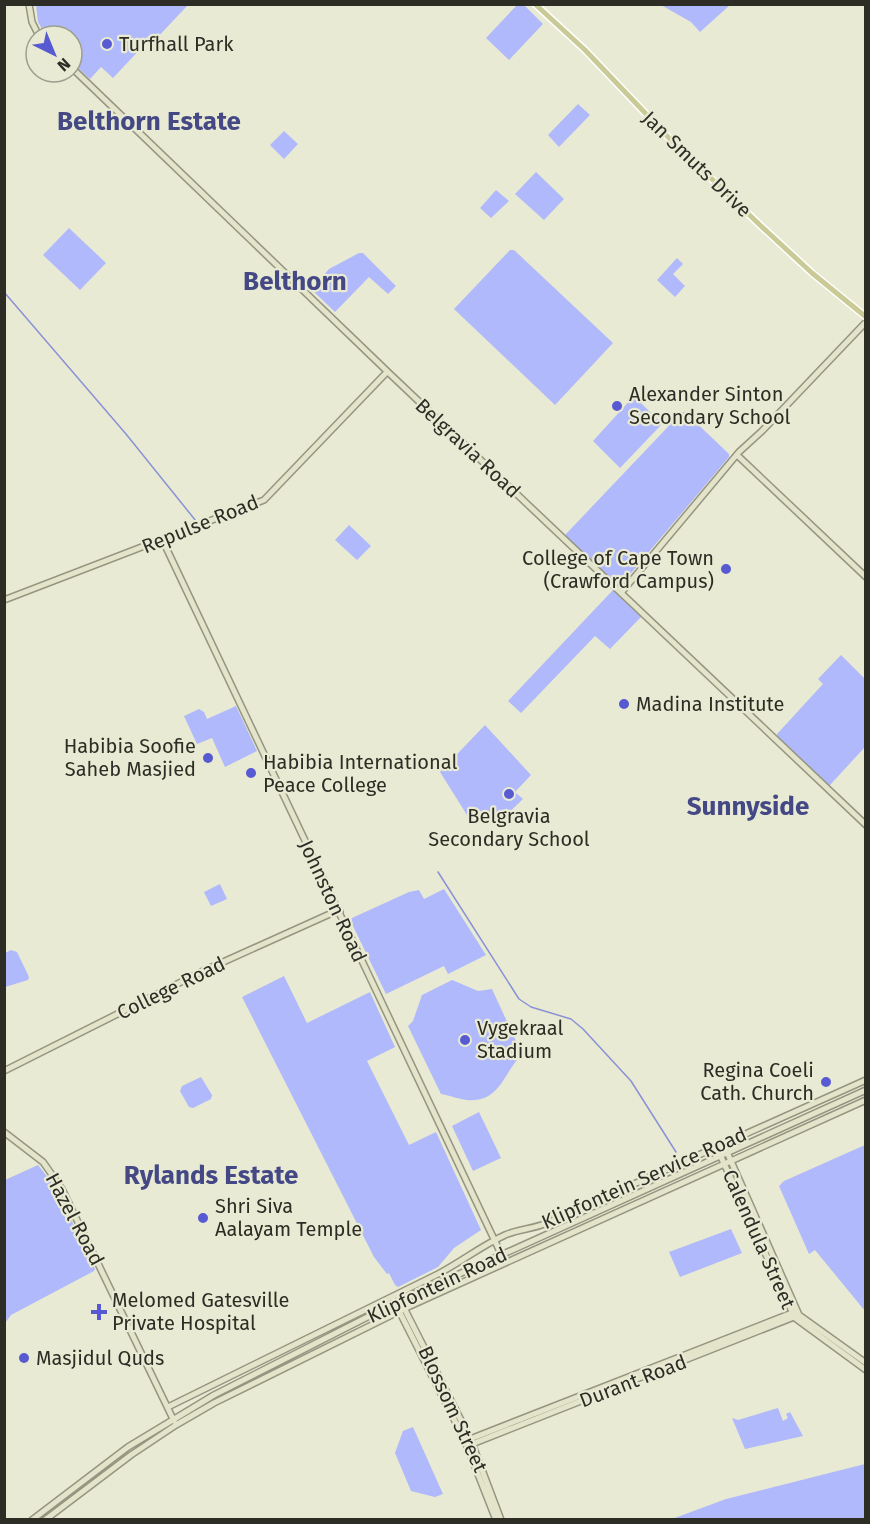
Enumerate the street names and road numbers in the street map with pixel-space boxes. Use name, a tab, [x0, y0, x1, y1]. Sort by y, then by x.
street label: Jan Smuts Drive	[637, 106, 757, 222]
street label: Belgravia Road	[411, 393, 525, 503]
street label: Repulse Road	[138, 490, 262, 558]
street label: Johnston Road	[294, 836, 372, 966]
street label: College Road	[113, 951, 229, 1025]
street label: Klipfontein Service Road	[538, 1122, 750, 1234]
street label: Calendula Street	[718, 1166, 801, 1313]
street label: Hazel Road	[41, 1169, 109, 1269]
street label: Klipfontein Road	[363, 1242, 511, 1328]
street label: Blossom Street	[413, 1342, 493, 1477]
street label: Durant Road	[576, 1350, 690, 1412]

